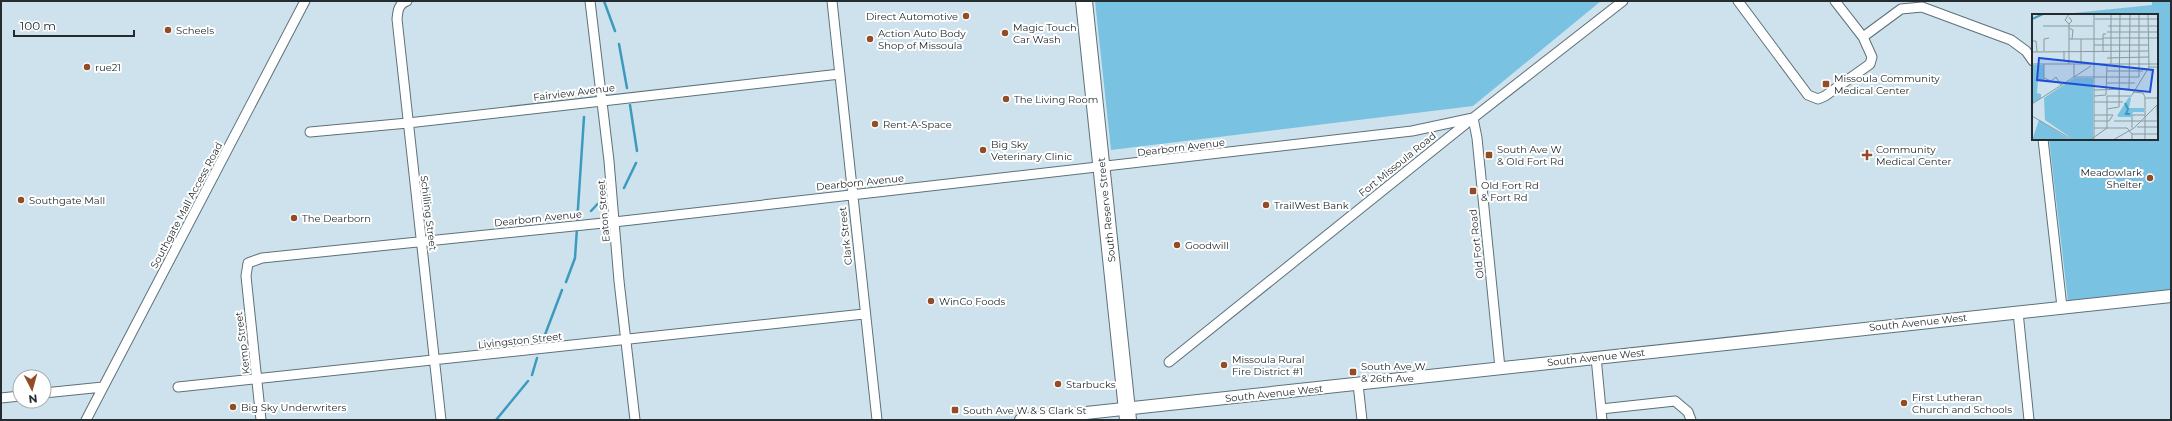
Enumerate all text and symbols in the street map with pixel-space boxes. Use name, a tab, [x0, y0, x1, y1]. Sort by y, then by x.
place label: Direct Automotive	[866, 10, 958, 23]
marker: Direct Automotive	[961, 11, 971, 21]
scale bar	[14, 12, 134, 38]
inset map	[2032, 14, 2158, 140]
text: 100 m	[20, 18, 56, 33]
place label: Magic Touch Car Wash	[1013, 21, 1077, 46]
place label: Scheels	[176, 24, 214, 37]
marker: Scheels	[163, 25, 173, 35]
place label: Action Auto Body Shop of Missoula	[878, 27, 966, 52]
marker: Magic Touch Car Wash	[1000, 28, 1010, 38]
marker: Action Auto Body Shop of Missoula	[865, 34, 875, 44]
place label: rue21	[95, 61, 121, 74]
marker: rue21	[82, 62, 92, 72]
place label: Missoula Community Medical Center	[1834, 72, 1940, 97]
marker: Missoula Community Medical Center	[1821, 79, 1831, 89]
street label: Fairview Avenue	[533, 81, 616, 104]
place label: The Living Room	[1014, 93, 1098, 106]
marker: The Living Room	[1001, 94, 1011, 104]
place label: Rent-A-Space	[883, 118, 952, 131]
marker: Rent-A-Space	[870, 119, 880, 129]
street label: Fort Missoula Road	[1356, 129, 1439, 200]
street label: Dearborn Avenue	[1137, 136, 1226, 159]
place label: Big Sky Veterinary Clinic	[991, 138, 1073, 163]
street label: Southgate Mall Access Road	[147, 140, 225, 271]
place label: South Ave W & Old Fort Rd	[1497, 143, 1564, 168]
place label: Community Medical Center	[1876, 143, 1951, 168]
marker: Big Sky Veterinary Clinic	[978, 145, 988, 155]
marker: Community Medical Center	[1861, 149, 1873, 161]
marker: South Ave W & Old Fort Rd	[1484, 150, 1494, 160]
street label: South Reserve Street	[1095, 157, 1118, 263]
place label: Meadowlark Shelter	[2080, 166, 2142, 191]
street label: Dearborn Avenue	[816, 171, 905, 194]
marker: Meadowlark Shelter	[2145, 173, 2155, 183]
street label: Schilling Street	[417, 175, 440, 251]
street label: Eaton Street	[594, 179, 613, 243]
place label: Old Fort Rd & Fort Rd	[1481, 179, 1539, 204]
marker: Old Fort Rd & Fort Rd	[1468, 186, 1478, 196]
place label: Southgate Mall	[29, 194, 105, 207]
marker: Southgate Mall	[16, 195, 26, 205]
place label: TrailWest Bank	[1274, 199, 1349, 212]
marker: TrailWest Bank	[1261, 200, 1271, 210]
street label: Clark Street	[836, 206, 855, 266]
street label: Dearborn Avenue	[494, 207, 583, 230]
street label: Old Fort Road	[1466, 209, 1487, 279]
place label: The Dearborn	[302, 212, 371, 225]
marker: The Dearborn	[289, 213, 299, 223]
place label: Goodwill	[1185, 239, 1229, 252]
marker: Goodwill	[1172, 240, 1182, 250]
place label: WinCo Foods	[939, 295, 1006, 308]
marker: WinCo Foods	[926, 296, 936, 306]
street label: Kemp Street	[232, 311, 253, 375]
street label: South Avenue West	[1868, 311, 1968, 334]
street label: Livingston Street	[477, 330, 563, 351]
street label: South Avenue West	[1546, 346, 1646, 369]
place label: Missoula Rural Fire District #1	[1232, 353, 1304, 378]
marker: Missoula Rural Fire District #1	[1219, 360, 1229, 370]
place label: South Ave W & 26th Ave	[1361, 360, 1426, 385]
marker: South Ave W & 26th Ave	[1348, 367, 1358, 377]
north arrow	[12, 369, 52, 409]
place label: Starbucks	[1066, 378, 1116, 391]
marker: Starbucks	[1053, 379, 1063, 389]
street label: South Avenue West	[1224, 382, 1324, 405]
place label: First Lutheran Church and Schools	[1912, 391, 2012, 416]
text: N	[28, 392, 38, 406]
marker: First Lutheran Church and Schools	[1899, 398, 1909, 408]
place label: Big Sky Underwriters	[241, 401, 347, 414]
marker: Big Sky Underwriters	[228, 402, 238, 412]
place label: South Ave W & S Clark St	[963, 404, 1087, 417]
marker: South Ave W & S Clark St	[950, 405, 960, 415]

